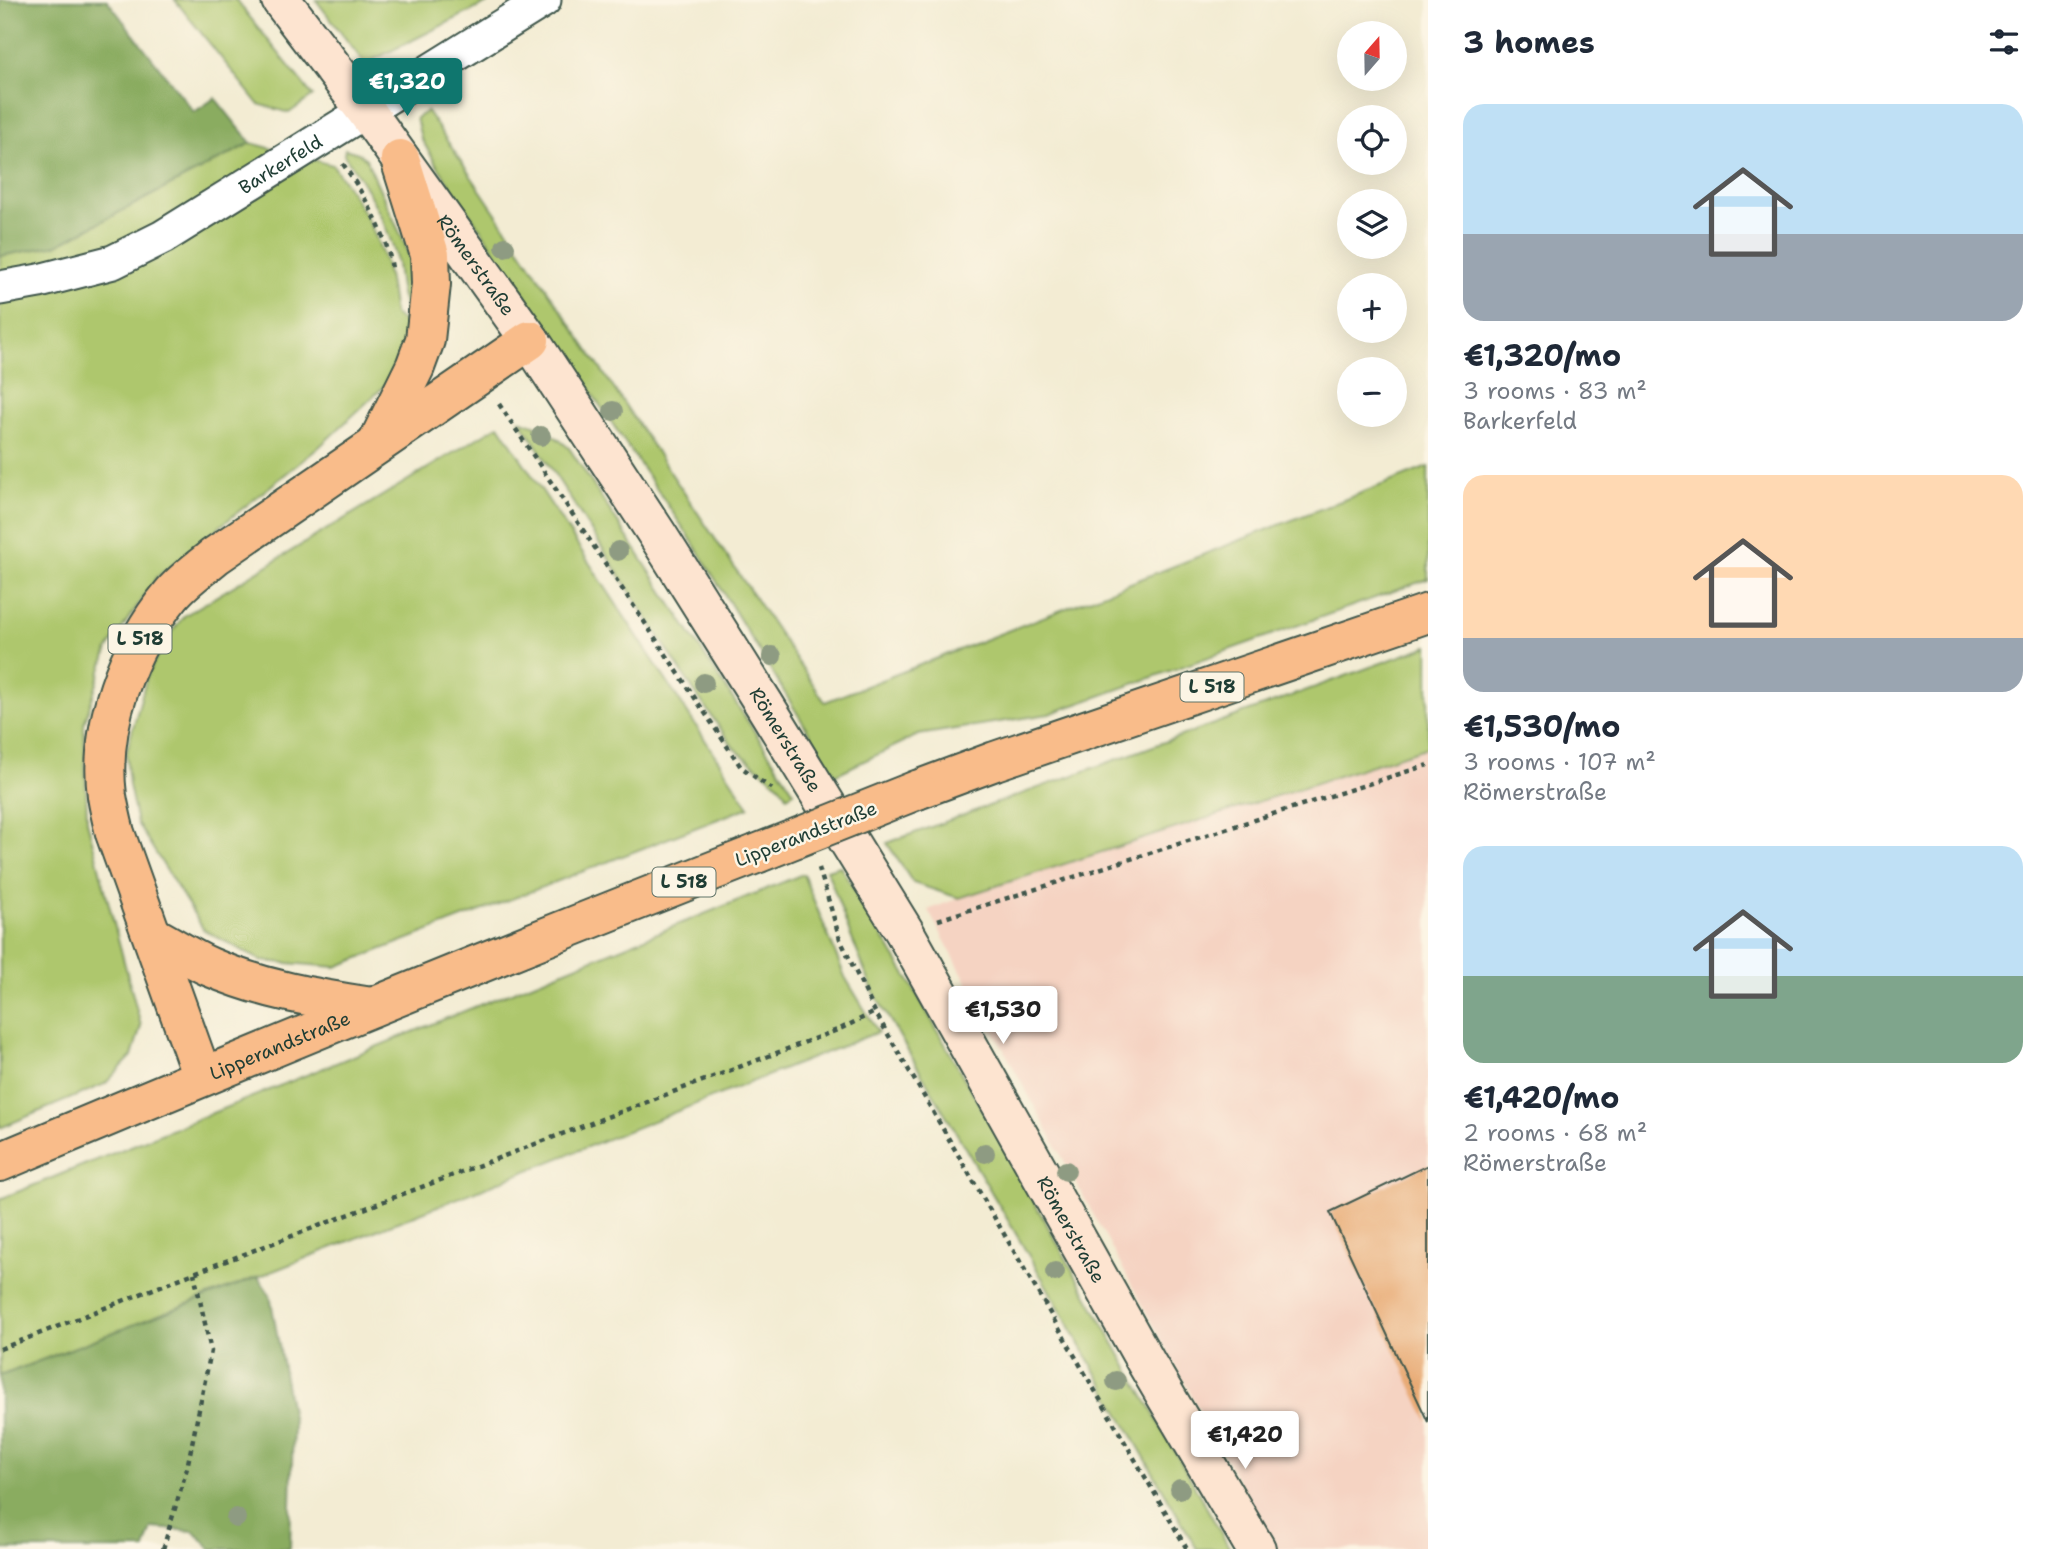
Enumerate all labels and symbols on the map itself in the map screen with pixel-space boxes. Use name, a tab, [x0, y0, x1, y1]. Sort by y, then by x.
north arrow	[1337, 21, 1407, 91]
pin: €1,320	[350, 58, 464, 118]
street label: Barkerfeld	[234, 129, 327, 200]
street label: Römerstraße	[431, 209, 521, 320]
road number: L 518	[108, 624, 172, 654]
road number: L 518	[1180, 672, 1244, 702]
street label: Römerstraße	[744, 682, 828, 797]
street label: Lipperandstraße	[732, 795, 880, 873]
road number: L 518	[652, 868, 716, 897]
pin: €1,530	[946, 986, 1060, 1046]
street label: Lipperandstraße	[205, 1005, 354, 1085]
street label: Römerstraße	[1031, 1171, 1111, 1287]
pin: €1,420	[1188, 1412, 1302, 1471]

